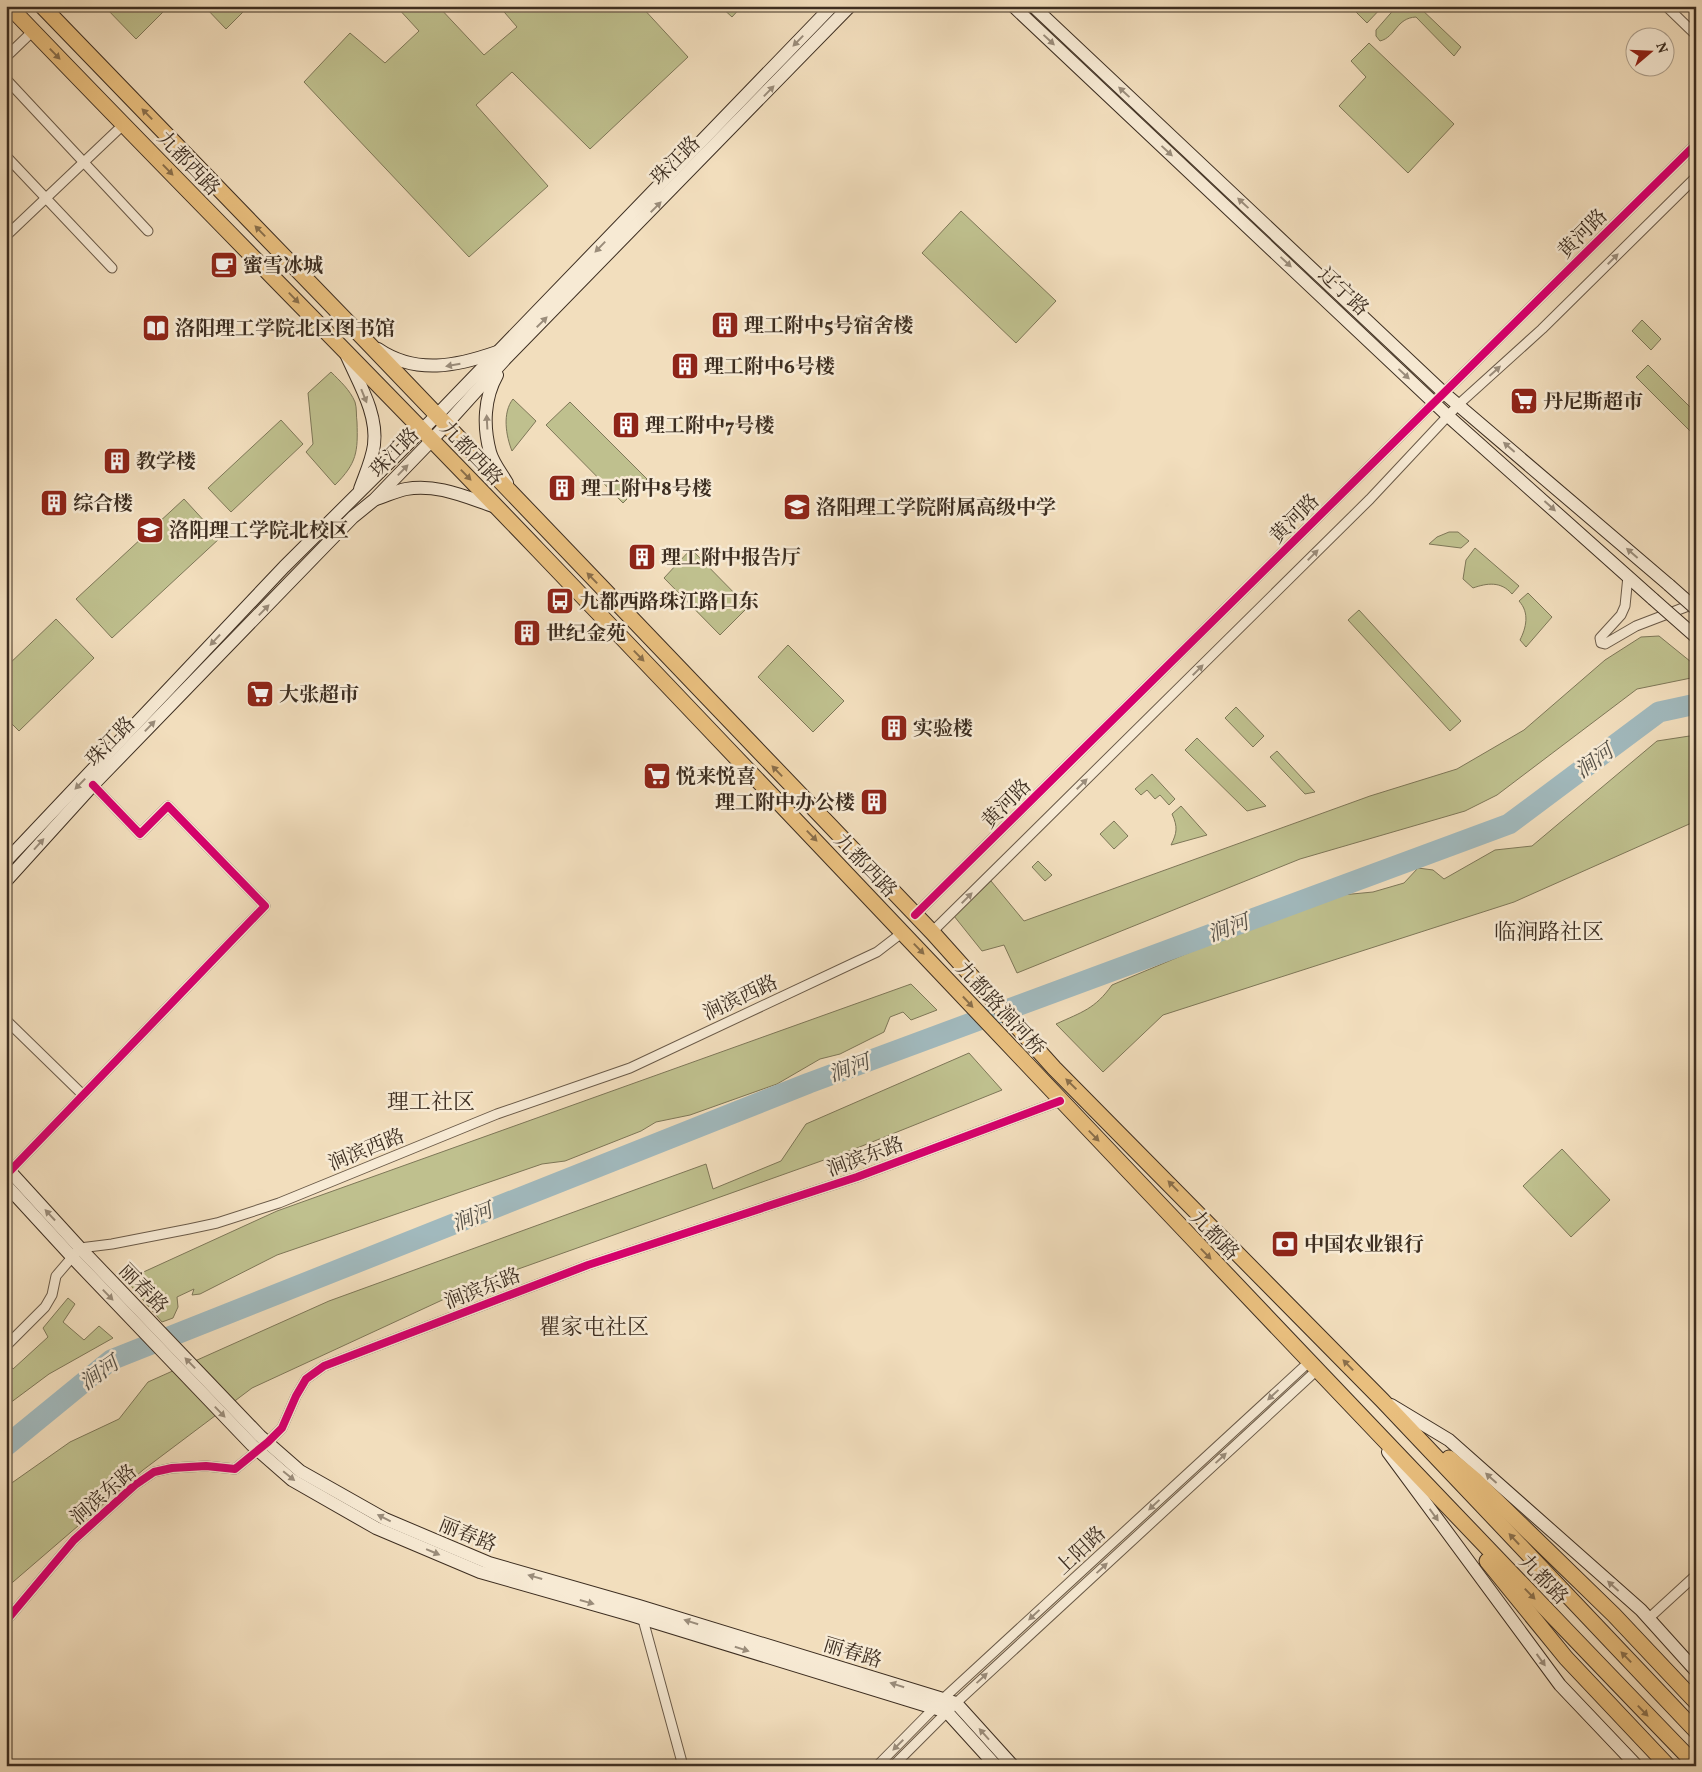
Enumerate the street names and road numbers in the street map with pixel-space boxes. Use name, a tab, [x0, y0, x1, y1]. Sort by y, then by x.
street label: 九都西路	[150, 126, 225, 203]
street label: 珠江路	[645, 130, 708, 193]
street label: 黄河路	[1552, 203, 1615, 266]
street label: 辽宁路	[1311, 262, 1374, 323]
street label: 九都西路	[433, 416, 508, 493]
street label: 珠江路	[365, 422, 426, 485]
street label: 黄河路	[1264, 488, 1327, 551]
street label: 珠江路	[81, 711, 142, 774]
street label: 黄河路	[976, 773, 1039, 836]
street label: 九都西路	[827, 828, 902, 905]
street label: 九都路涧河桥	[948, 956, 1051, 1063]
street label: 涧滨西路	[699, 969, 783, 1028]
street label: 涧滨西路	[324, 1123, 409, 1179]
street label: 涧滨东路	[823, 1131, 908, 1185]
street label: 九都路	[1183, 1205, 1244, 1268]
street label: 丽春路	[112, 1258, 173, 1321]
street label: 涧滨东路	[440, 1262, 525, 1317]
street label: 涧滨东路	[65, 1459, 144, 1532]
street label: 丽春路	[434, 1512, 500, 1560]
street label: 上阳路	[1050, 1521, 1113, 1582]
street label: 九都路	[1512, 1549, 1573, 1612]
street label: 丽春路	[820, 1632, 885, 1676]

